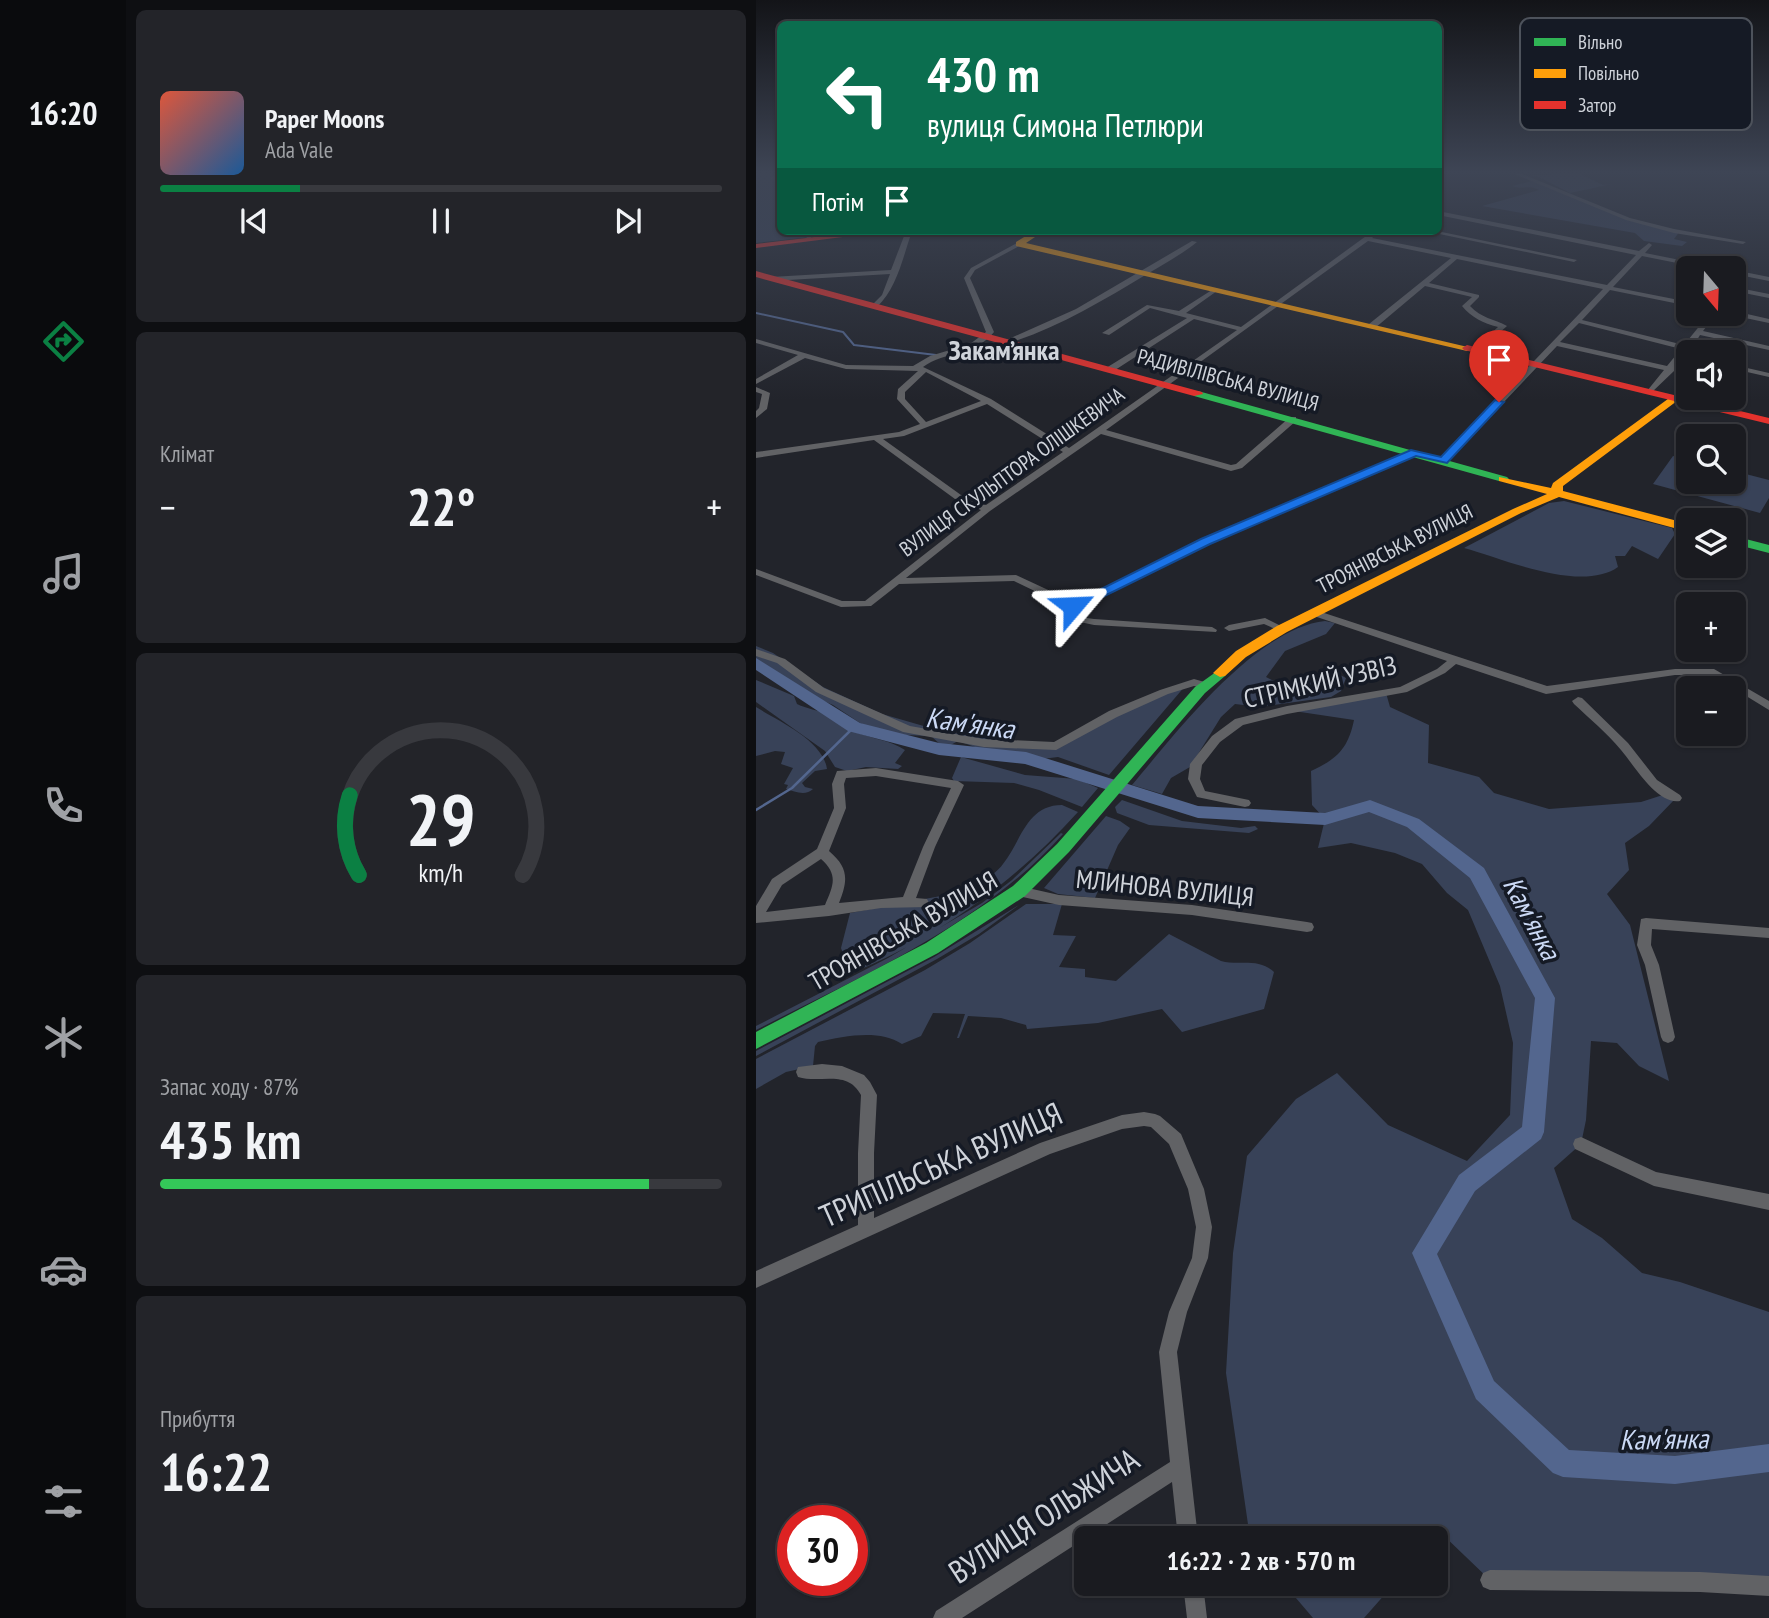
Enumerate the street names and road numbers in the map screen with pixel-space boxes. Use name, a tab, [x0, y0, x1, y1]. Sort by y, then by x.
street label: РАДИВІЛІВСЬКА ВУЛИЦЯ	[1135, 342, 1322, 417]
street label: ВУЛИЦЯ СКУЛЬПТОРА ОЛІШКЕВИЧА	[894, 381, 1130, 562]
street label: ТРОЯНІВСЬКА ВУЛИЦЯ	[1312, 498, 1477, 599]
street label: СТРІМКИЙ УЗВІЗ	[1240, 648, 1399, 715]
street label: МЛИНОВА ВУЛИЦЯ	[1075, 862, 1255, 913]
street label: ТРОЯНІВСЬКА ВУЛИЦЯ	[803, 863, 1003, 998]
street label: ТРИПІЛЬСЬКА ВУЛИЦЯ	[813, 1092, 1068, 1236]
street label: ВУЛИЦЯ ОЛЬЖИЧА	[940, 1438, 1147, 1592]

